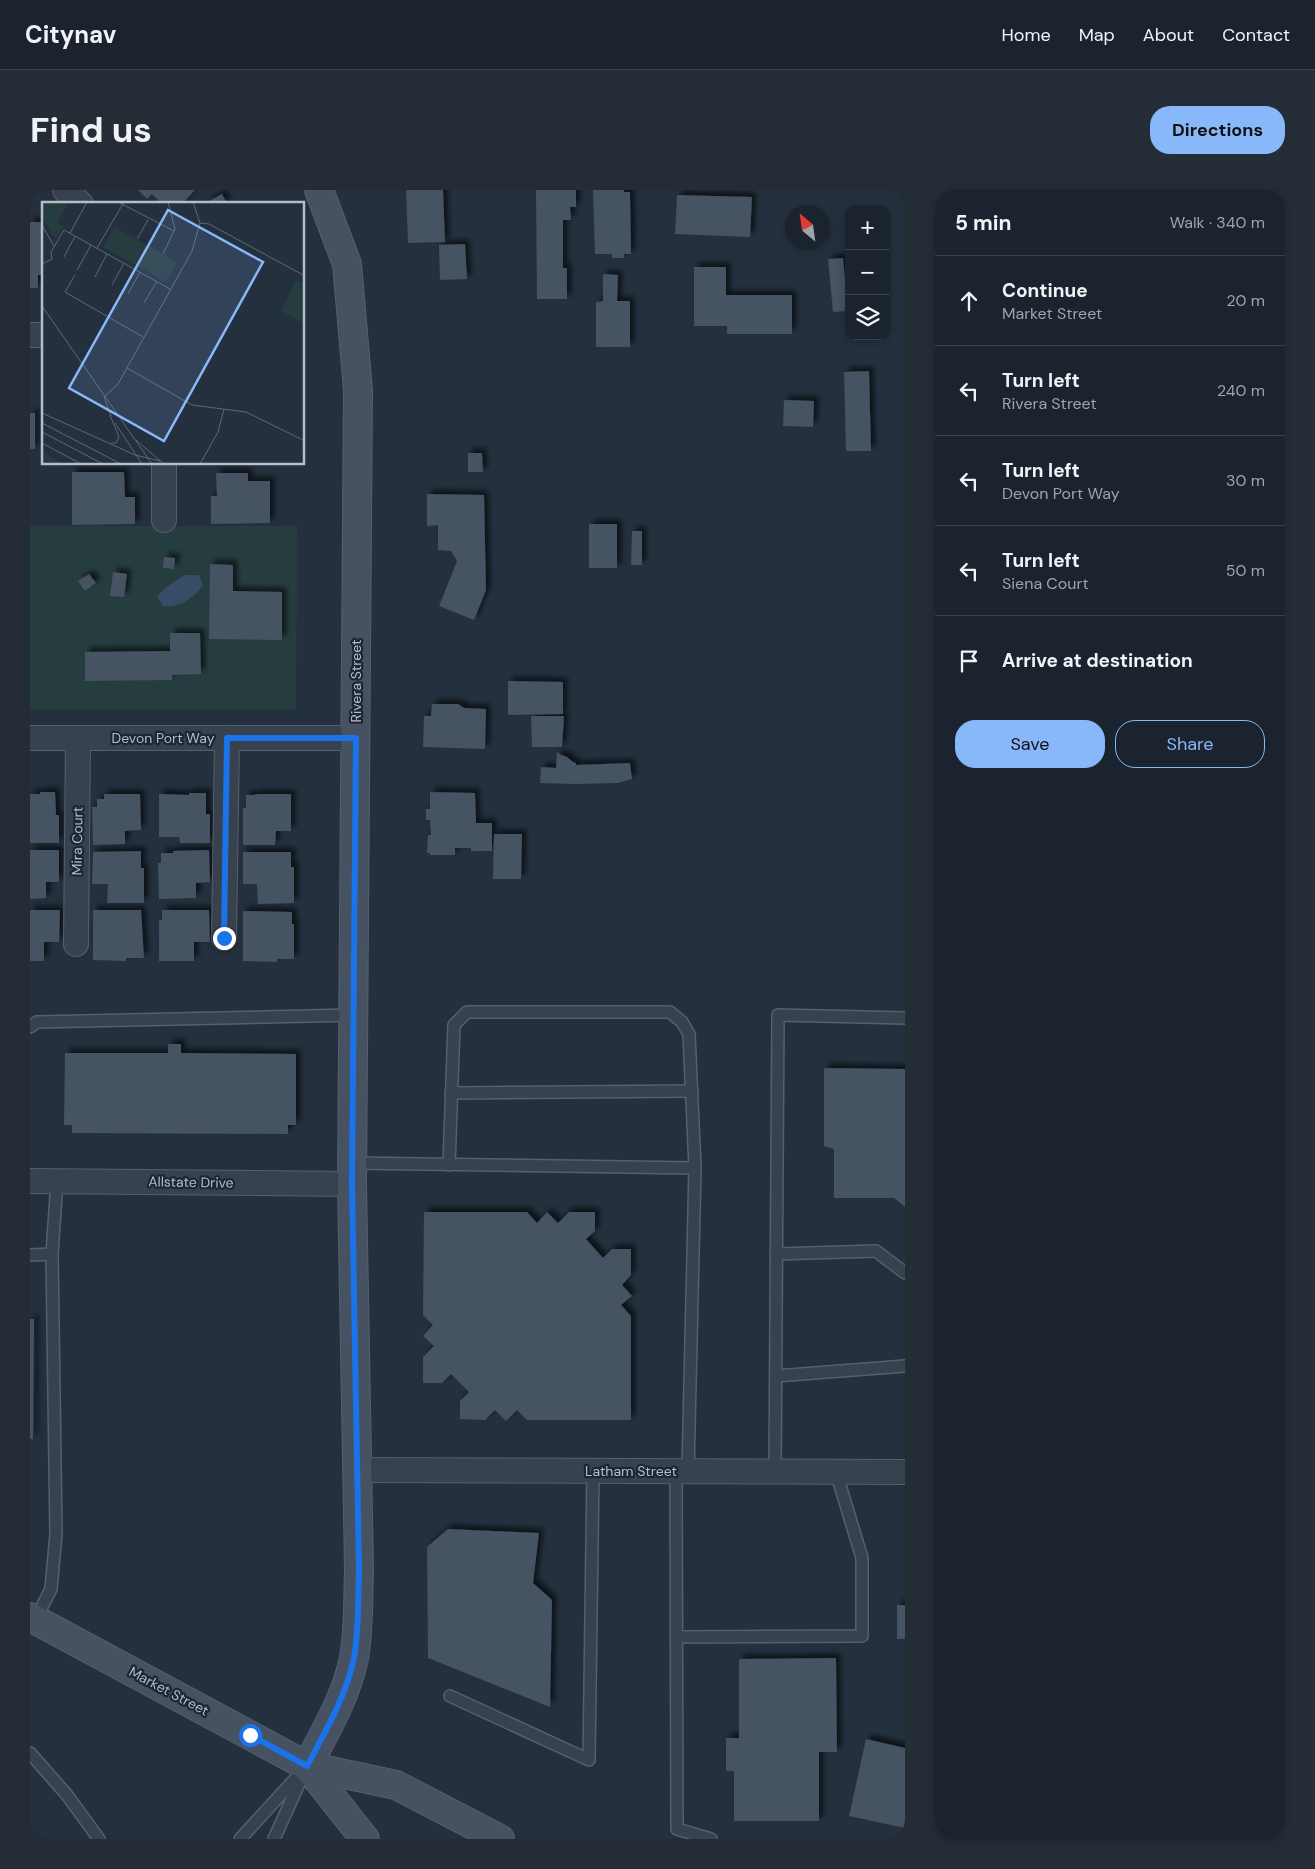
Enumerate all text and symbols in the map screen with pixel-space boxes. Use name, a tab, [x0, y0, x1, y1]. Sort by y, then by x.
text: Citynav	[25, 19, 116, 50]
text: Home	[1001, 23, 1051, 47]
text: Map	[1079, 23, 1115, 47]
text: About	[1143, 23, 1194, 47]
text: Contact	[1222, 23, 1290, 47]
button: Directions	[1150, 106, 1285, 154]
text: Find us	[30, 107, 152, 153]
inset map	[42, 202, 305, 465]
north arrow	[785, 205, 830, 250]
map controls	[845, 205, 890, 340]
button: +	[845, 205, 890, 250]
text: 5 min	[955, 209, 1011, 237]
text: Walk · 340 m	[1170, 212, 1265, 233]
button: −	[845, 250, 890, 295]
text: Continue	[1002, 278, 1088, 303]
icon: ahead	[955, 287, 983, 315]
text: 20 m	[1226, 290, 1265, 311]
button: layers	[845, 295, 890, 340]
text: Market Street	[1002, 303, 1102, 324]
text: Turn left	[1002, 368, 1080, 393]
icon: left	[955, 377, 983, 405]
text: 240 m	[1217, 380, 1265, 401]
text: Rivera Street	[1002, 393, 1097, 414]
text: Turn left	[1002, 458, 1080, 483]
icon: left	[955, 467, 983, 495]
text: 30 m	[1226, 470, 1265, 491]
text: Devon Port Way	[1002, 483, 1120, 504]
text: Turn left	[1002, 548, 1080, 573]
icon: left	[955, 557, 983, 585]
text: 50 m	[1226, 560, 1265, 581]
text: Siena Court	[1002, 573, 1089, 594]
street label: Rivera Street	[347, 640, 365, 722]
icon: arrive	[955, 647, 983, 675]
text: Arrive at destination	[1002, 648, 1193, 673]
button: Save	[955, 720, 1105, 768]
button: Share	[1115, 720, 1265, 768]
street label: Devon Port Way	[112, 729, 215, 747]
street label: Mira Court	[67, 807, 87, 875]
route end	[213, 927, 236, 950]
street label: Allstate Drive	[148, 1172, 234, 1192]
street label: Latham Street	[585, 1462, 677, 1480]
street label: Market Street	[126, 1662, 212, 1720]
route start	[239, 1724, 262, 1747]

